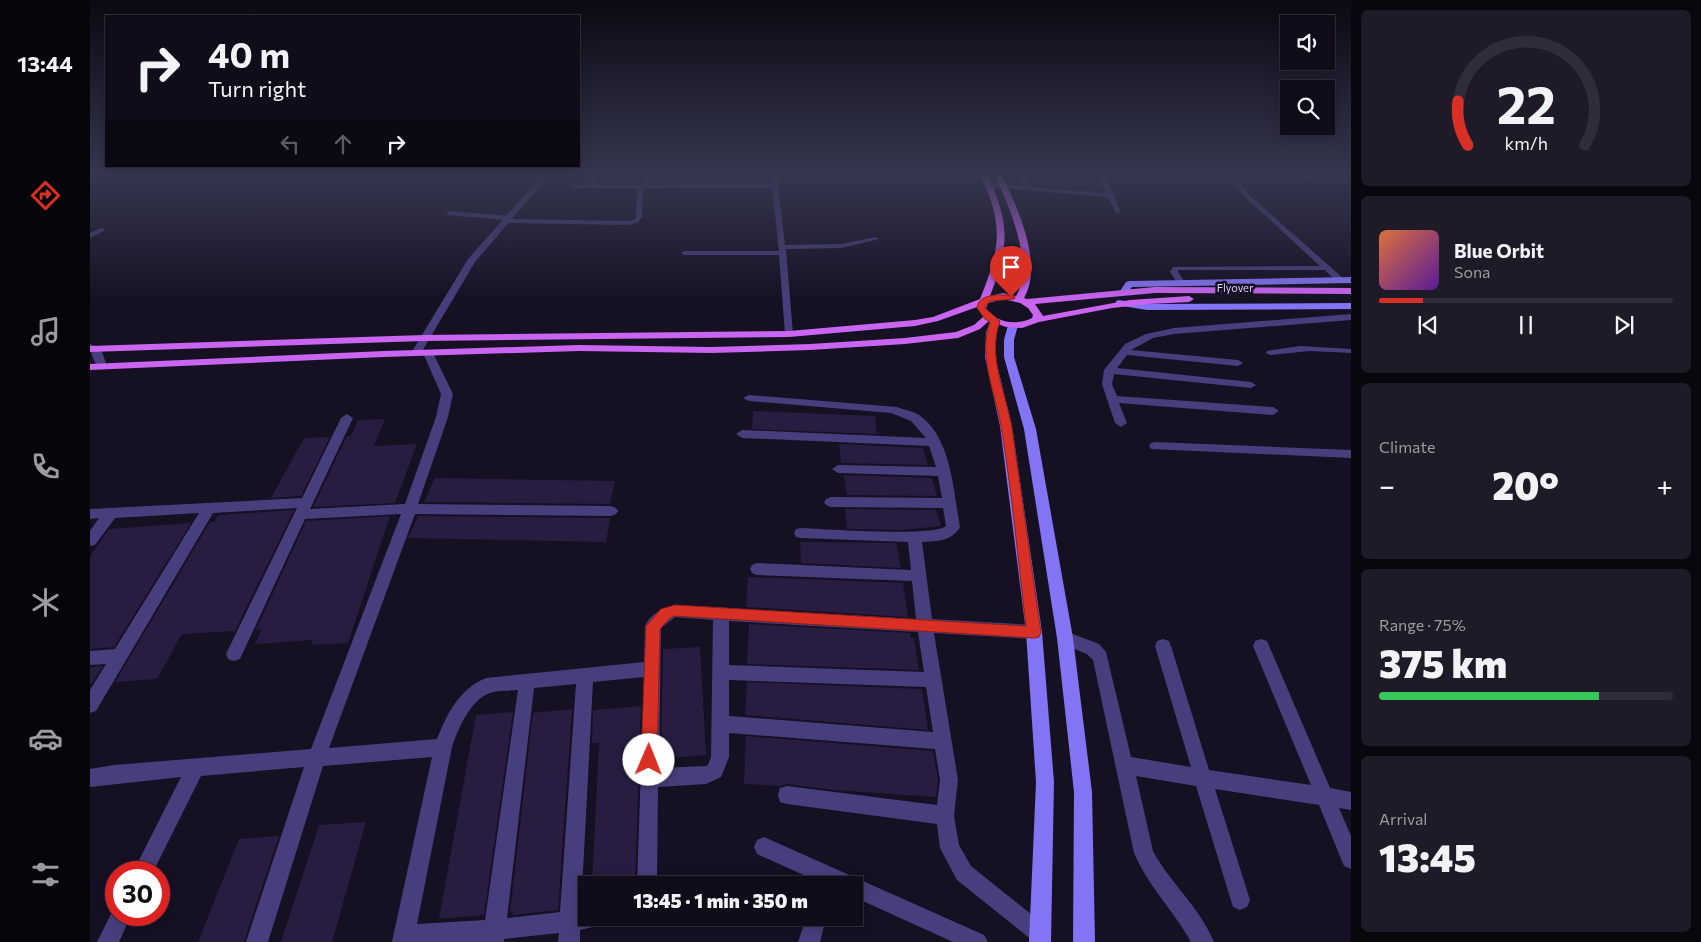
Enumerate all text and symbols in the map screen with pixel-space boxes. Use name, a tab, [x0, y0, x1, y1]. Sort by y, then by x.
map controls	[1280, 15, 1335, 135]
button: sound	[1280, 15, 1335, 70]
text: 40 m	[208, 32, 290, 75]
icon: right	[125, 35, 190, 100]
text: 13:44	[17, 50, 73, 77]
text: 22	[1496, 71, 1556, 135]
text: Turn right	[208, 75, 306, 102]
button: search	[1280, 80, 1335, 135]
icon: left	[276, 130, 304, 158]
icon: ahead	[329, 130, 357, 158]
icon: right	[382, 130, 410, 158]
text: km/h	[1504, 132, 1548, 154]
icon: directions	[28, 178, 63, 213]
text: Blue Orbit	[1454, 239, 1544, 262]
pin	[990, 246, 1032, 297]
icon: arrive	[997, 253, 1025, 281]
text: Sona	[1454, 262, 1490, 281]
street label: Flyover	[1217, 281, 1254, 294]
icon: previous	[1414, 311, 1442, 339]
icon: pause	[1512, 311, 1540, 339]
icon: next	[1610, 311, 1638, 339]
icon: music	[28, 314, 63, 349]
text: Climate	[1379, 437, 1435, 456]
icon: phone	[28, 449, 63, 484]
text: 20°	[1492, 461, 1559, 508]
text: −	[1379, 468, 1395, 502]
text: +	[1657, 468, 1673, 502]
icon: climate	[28, 585, 63, 620]
text: Range · 75%	[1379, 615, 1466, 634]
text: 375 km	[1379, 639, 1507, 686]
icon: car	[28, 721, 63, 756]
position arrow	[622, 733, 674, 785]
text: Arrival	[1379, 809, 1427, 828]
text: 13:45	[1379, 833, 1476, 880]
icon: filters	[28, 857, 63, 892]
speed limit sign: 30	[105, 861, 170, 926]
text: 13:45 · 1 min · 350 m	[633, 889, 808, 912]

